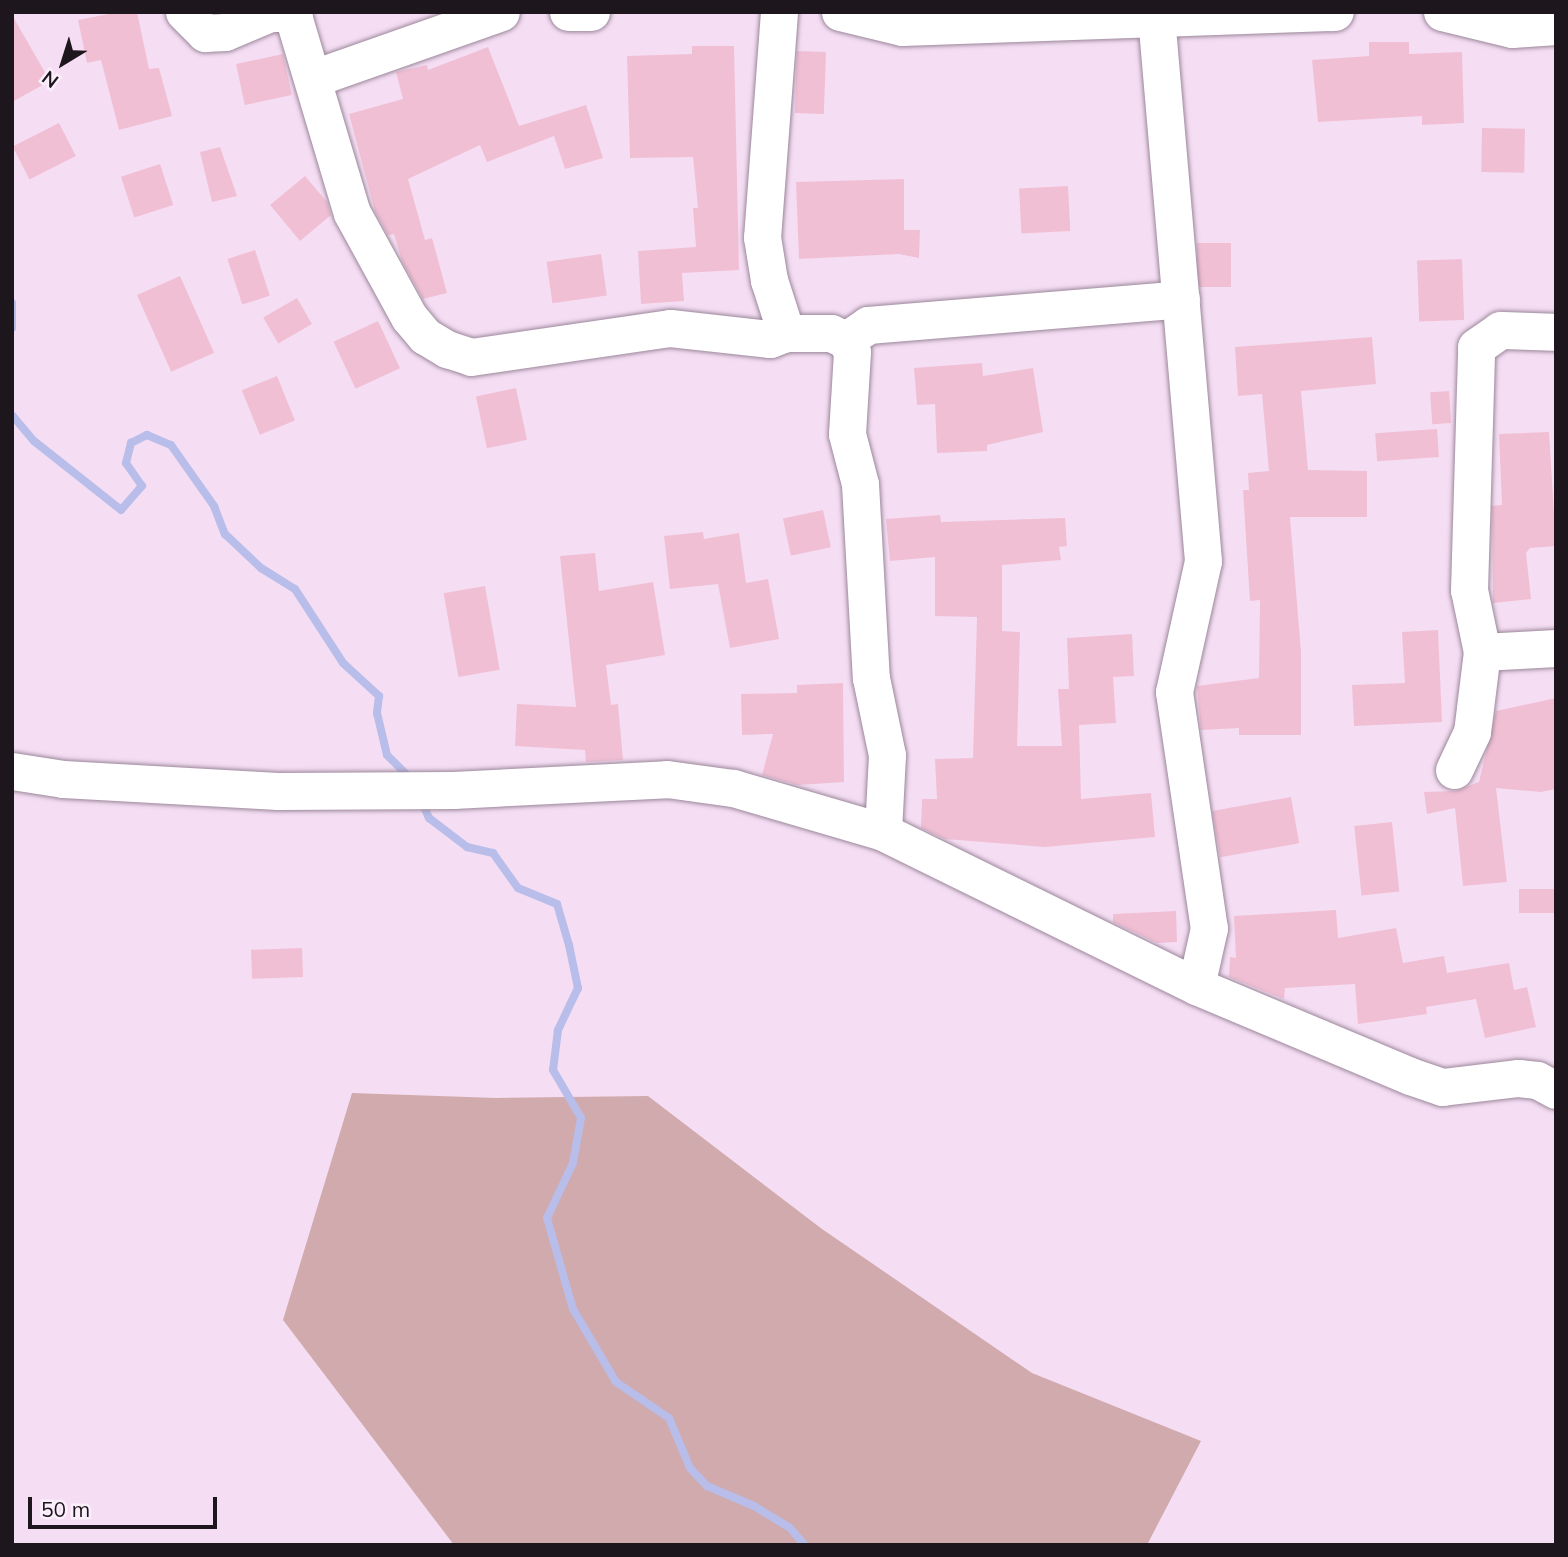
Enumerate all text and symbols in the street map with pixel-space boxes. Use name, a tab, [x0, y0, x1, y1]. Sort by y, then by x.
north arrow	[28, 28, 98, 98]
text: N	[37, 66, 63, 93]
scale bar	[32, 1484, 220, 1528]
text: 50 m	[41, 1496, 90, 1522]

